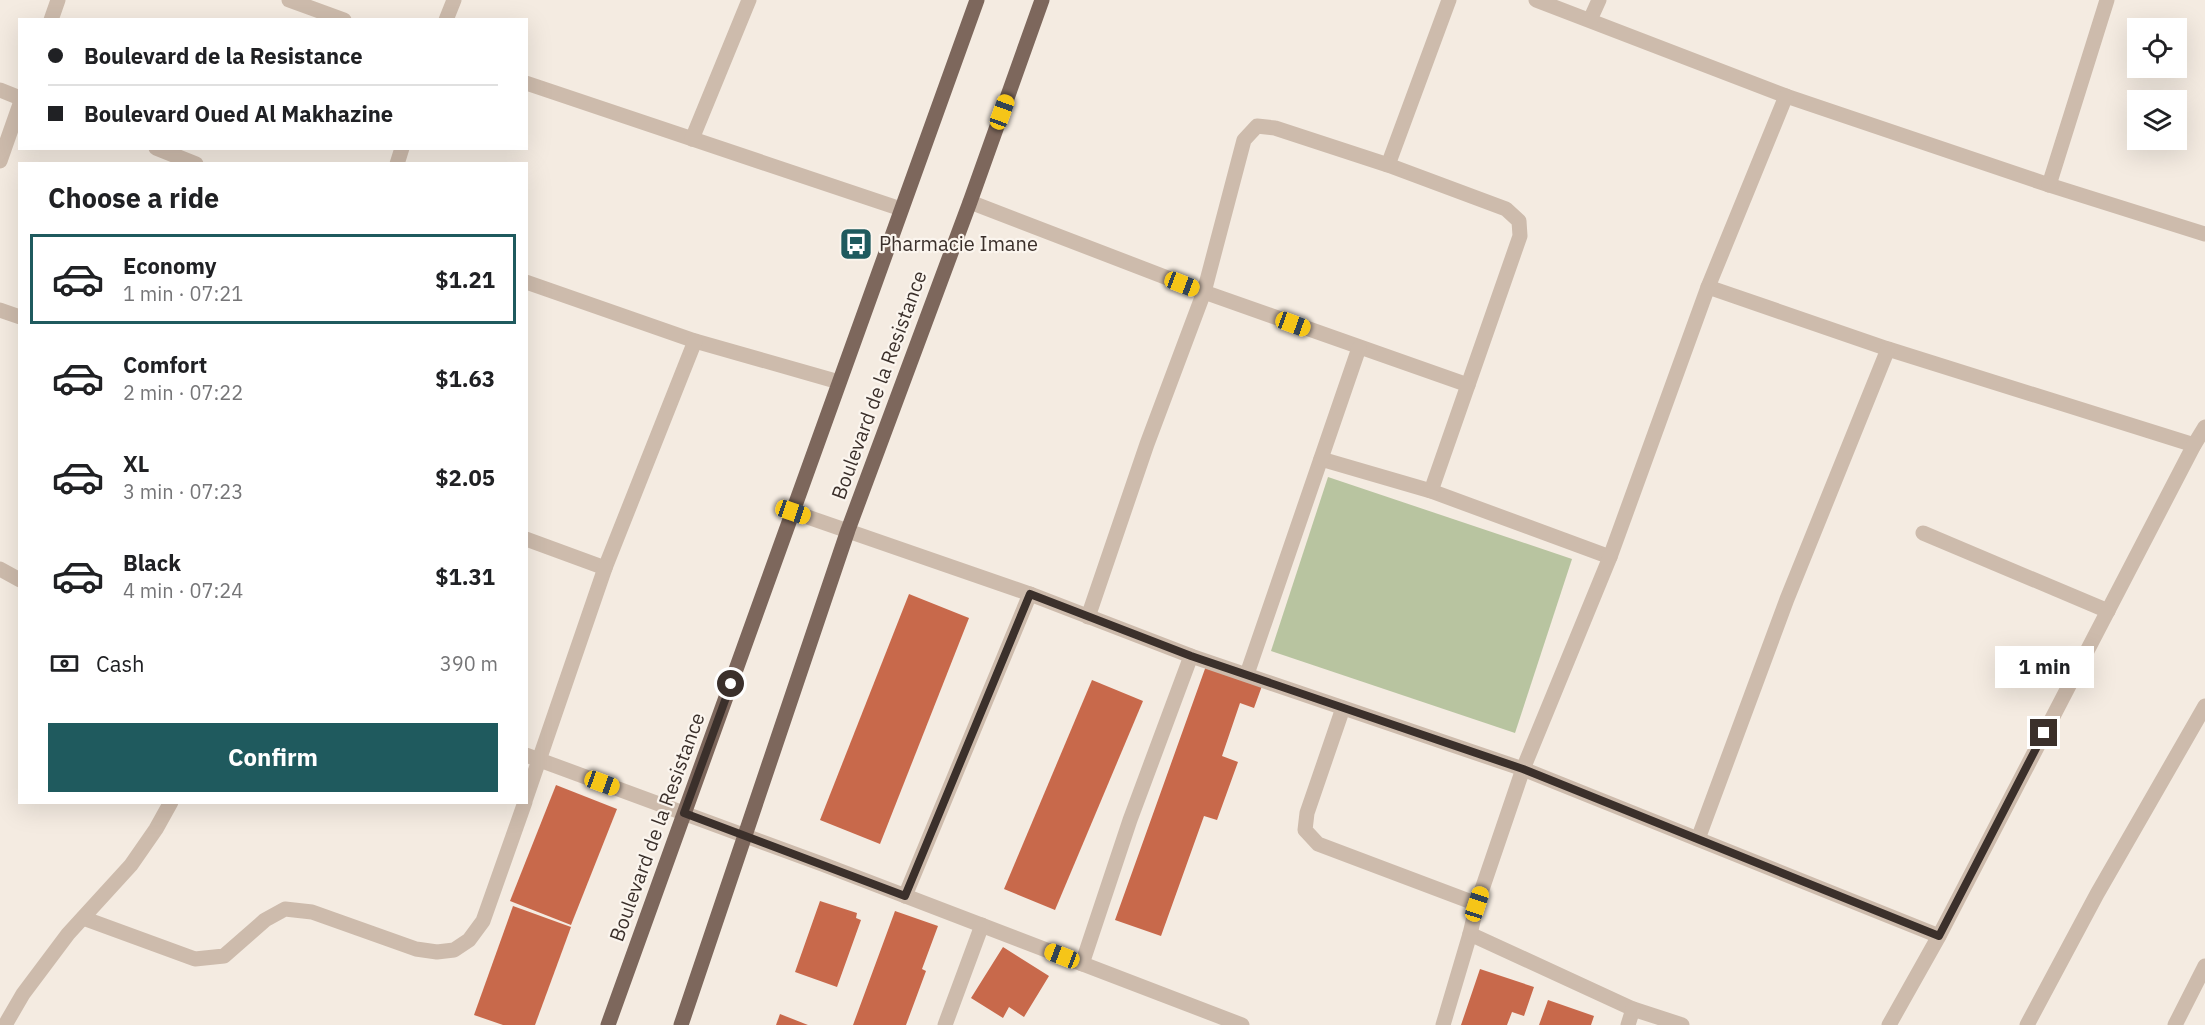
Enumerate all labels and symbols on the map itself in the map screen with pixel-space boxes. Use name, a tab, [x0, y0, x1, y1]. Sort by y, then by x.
car	[987, 92, 1017, 132]
bus stop icon: Pharmacie Imane	[838, 226, 874, 262]
place label: Pharmacie Imane	[879, 230, 1038, 257]
street label: Boulevard de la Resistance	[825, 267, 933, 503]
car	[1162, 269, 1202, 299]
car	[1273, 309, 1313, 339]
car	[773, 498, 813, 526]
callout: 1 min	[1994, 646, 2094, 688]
route start	[717, 670, 744, 697]
street label: Boulevard de la Resistance	[603, 709, 711, 945]
route end	[2030, 719, 2057, 746]
car	[582, 768, 622, 798]
car	[1463, 884, 1491, 924]
car	[1042, 941, 1082, 971]

